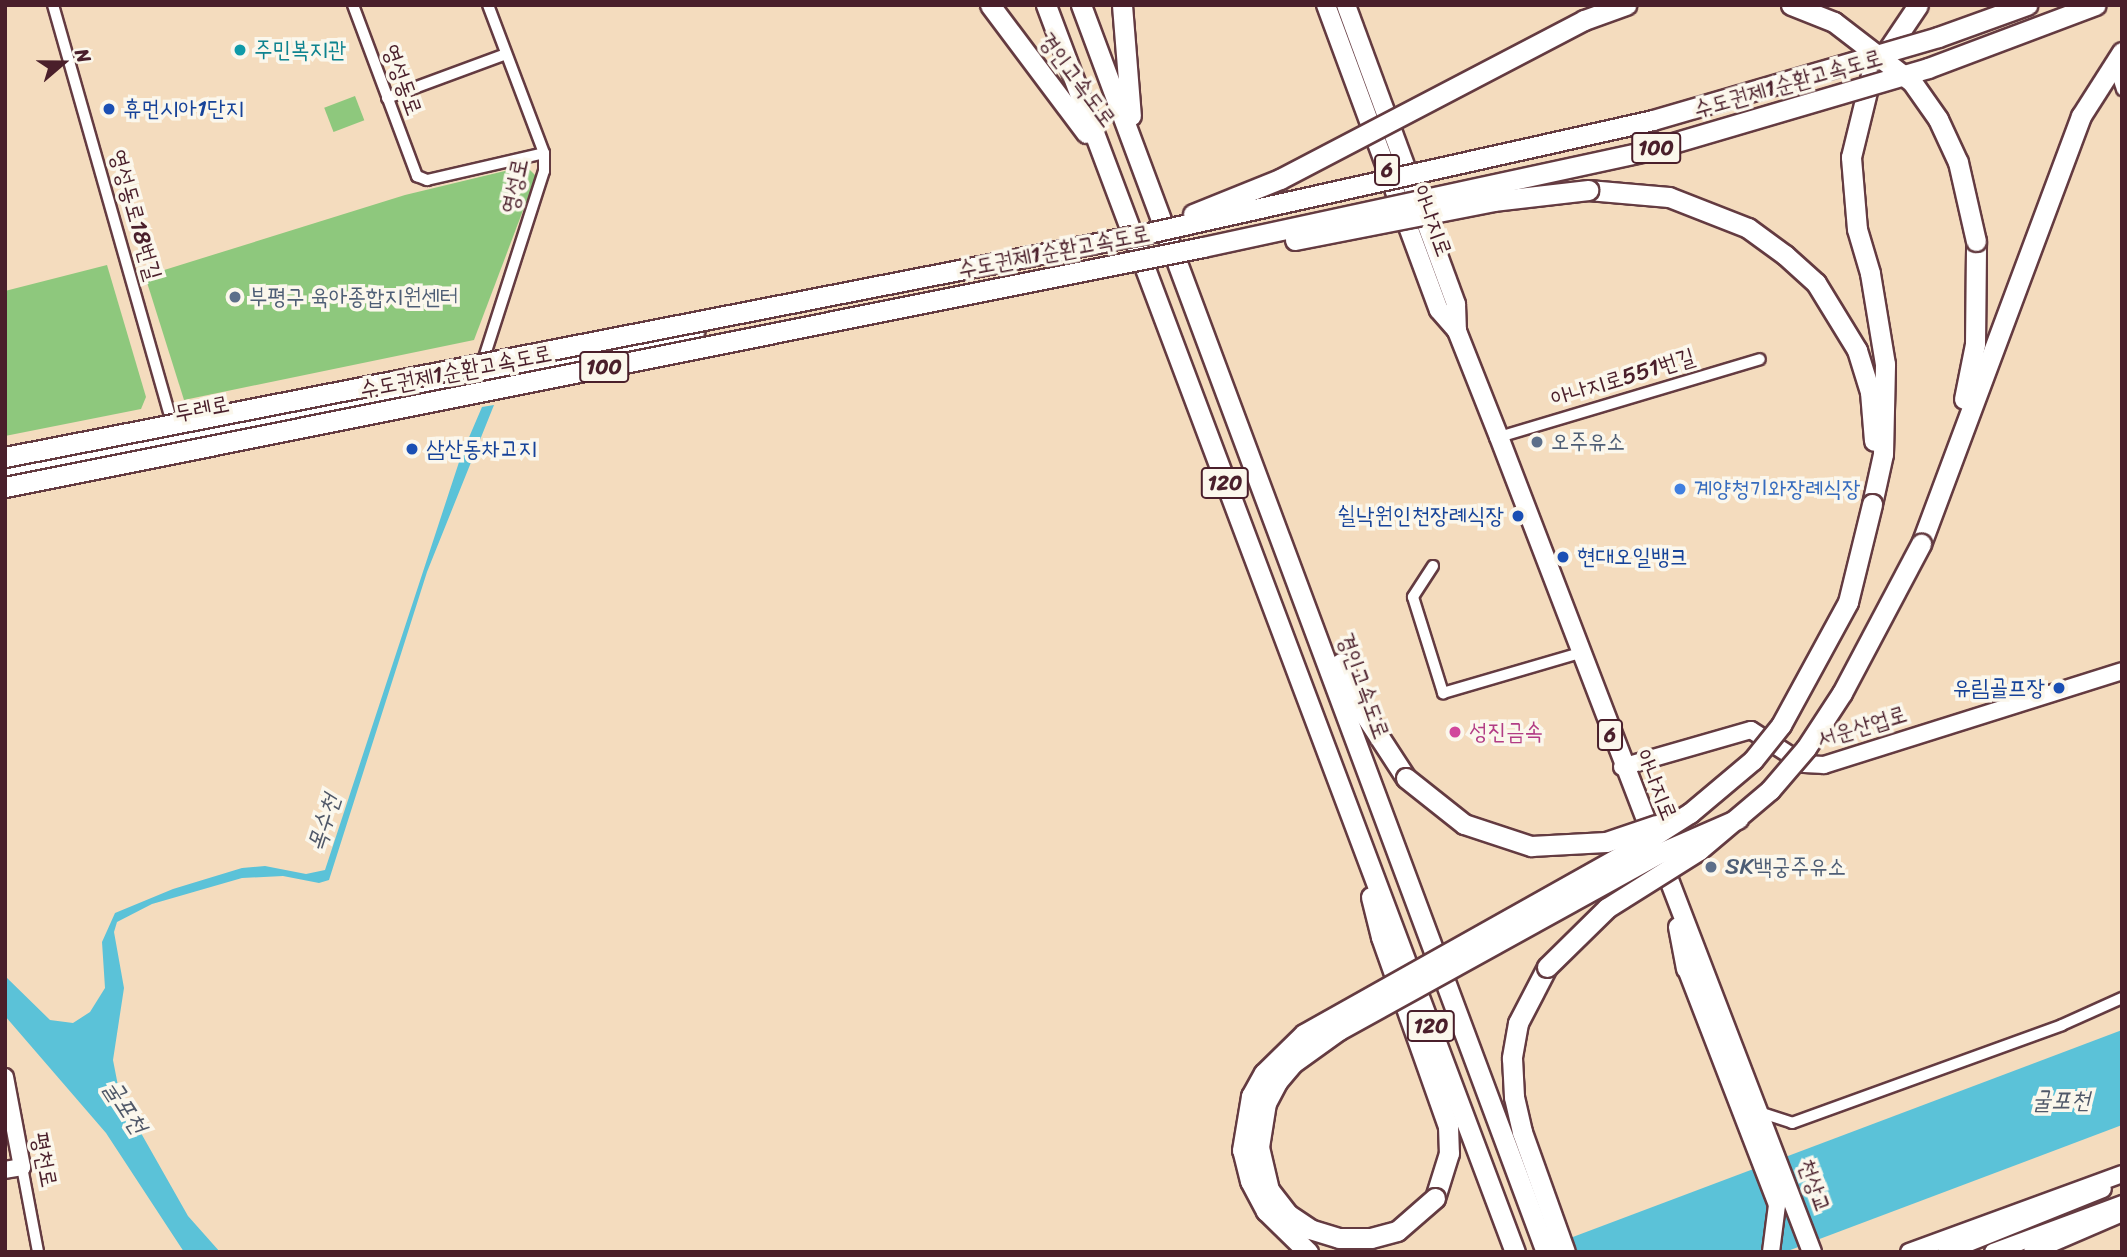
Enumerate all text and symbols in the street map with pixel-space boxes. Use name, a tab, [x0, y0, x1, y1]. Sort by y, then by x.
street label: 경인고속도로	[1033, 27, 1121, 133]
north arrow	[28, 28, 98, 98]
place label: 주민복지관	[254, 36, 347, 64]
street label: 영성동로	[376, 40, 428, 120]
marker: 주민복지관	[232, 42, 248, 58]
text: N	[65, 44, 101, 67]
street label: 수도권제1순환고속도로	[1690, 44, 1886, 124]
place label: 휴먼시아1단지	[123, 95, 244, 123]
marker: 휴먼시아1단지	[101, 101, 117, 117]
road number: 100	[1630, 130, 1682, 166]
street label: 영성동로18번길	[103, 146, 167, 284]
road number: 6	[1373, 152, 1401, 188]
street label: 영성로	[496, 156, 534, 216]
street label: 아나지로	[1406, 181, 1458, 261]
street label: 수도권제1순환고속도로	[956, 220, 1152, 284]
place label: 부평구 육아종합지원센터	[249, 283, 459, 311]
marker: 부평구 육아종합지원센터	[227, 289, 243, 305]
street label: 수도권제1순환고속도로	[358, 340, 554, 404]
street label: 아나지로551번길	[1548, 343, 1698, 413]
road number: 100	[578, 350, 630, 384]
street label: 두레로	[172, 390, 232, 428]
place label: 오주유소	[1551, 428, 1625, 456]
marker: 오주유소	[1529, 434, 1545, 450]
place label: 삼산동차고지	[426, 435, 537, 463]
marker: 삼산동차고지	[404, 441, 420, 457]
road number: 120	[1200, 466, 1250, 500]
place label: 계양청기와장례식장	[1694, 475, 1861, 503]
marker: 계양청기와장례식장	[1672, 481, 1688, 497]
place label: 쉴낙원인천장례식장	[1337, 502, 1504, 530]
marker: 쉴낙원인천장례식장	[1510, 508, 1526, 524]
place label: 현대오일뱅크	[1577, 543, 1688, 571]
marker: 현대오일뱅크	[1555, 549, 1571, 565]
street label: 경인고속도로	[1331, 629, 1395, 743]
place label: 유림골프장	[1952, 674, 2045, 702]
marker: 유림골프장	[2051, 680, 2067, 696]
street label: 서운산업로	[1814, 700, 1910, 754]
place label: 성진금속	[1469, 718, 1543, 746]
road number: 6	[1596, 718, 1624, 752]
marker: 성진금속	[1447, 724, 1463, 740]
street label: 아나지로	[1629, 746, 1683, 824]
water label: 목수천	[301, 791, 347, 855]
place label: SK백궁주유소	[1725, 853, 1846, 881]
marker: SK백궁주유소	[1703, 859, 1719, 875]
road number: 120	[1406, 1009, 1456, 1044]
water label: 굴포천	[97, 1075, 153, 1139]
water label: 굴포천	[2032, 1087, 2090, 1115]
street label: 평천로	[25, 1130, 63, 1190]
street label: 천상교	[1792, 1155, 1836, 1217]

